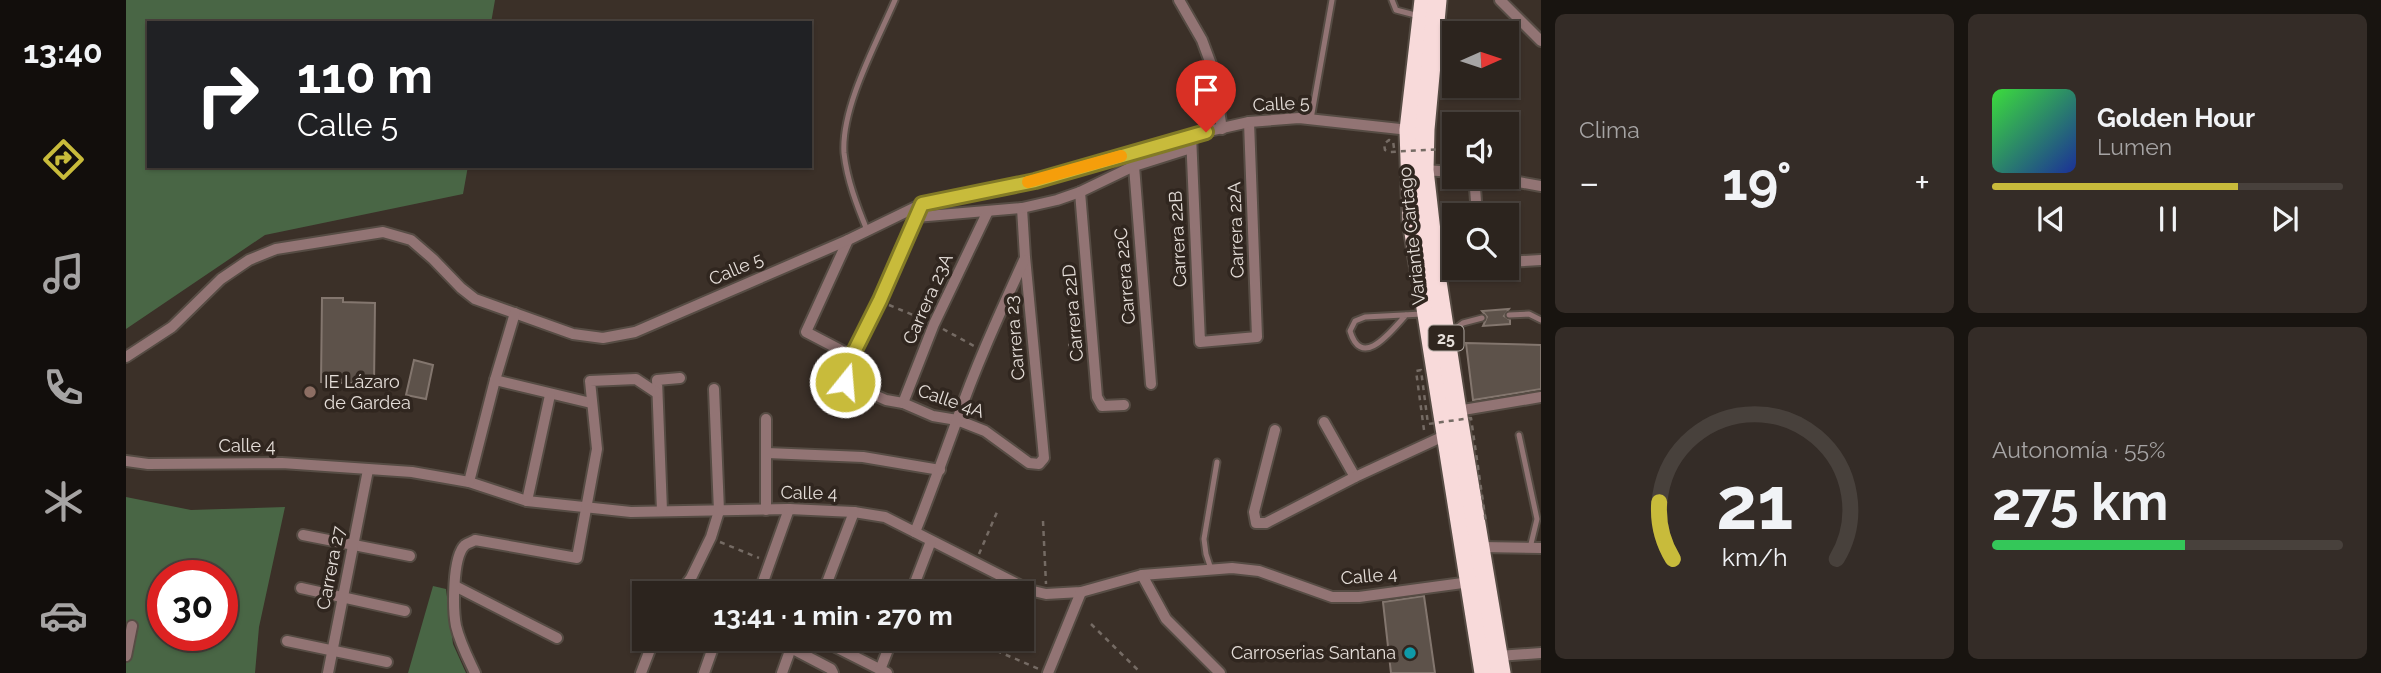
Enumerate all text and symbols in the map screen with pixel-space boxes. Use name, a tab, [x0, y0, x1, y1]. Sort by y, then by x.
north arrow	[1442, 21, 1519, 98]
map controls	[1442, 21, 1519, 280]
text: 13:40	[23, 33, 103, 70]
text: 110 m	[297, 47, 433, 104]
icon: right	[182, 49, 273, 140]
pin	[1176, 60, 1236, 132]
icon: arrive	[1187, 71, 1225, 109]
street label: Calle 5	[1252, 92, 1310, 115]
text: Golden Hour	[2097, 103, 2255, 133]
text: Calle 5	[297, 106, 398, 143]
button: sound	[1442, 112, 1519, 189]
text: Clima	[1579, 116, 1640, 143]
text: Lumen	[2097, 133, 2172, 160]
icon: directions	[39, 135, 88, 184]
text: 19°	[1722, 151, 1792, 212]
text: −	[1579, 160, 1599, 205]
text: +	[1914, 160, 1930, 205]
street label: Variante Cartago	[1394, 166, 1429, 306]
street label: Carrera 22A	[1223, 181, 1248, 279]
street label: Carrera 22B	[1164, 190, 1191, 288]
icon: previous	[2032, 200, 2070, 238]
icon: pause	[2149, 200, 2187, 238]
icon: next	[2266, 200, 2304, 238]
button: search	[1442, 203, 1519, 280]
street label: Carrera 22C	[1110, 227, 1139, 325]
street label: Calle 5	[706, 248, 766, 289]
icon: music	[39, 249, 88, 298]
street label: Carrera 23A	[898, 250, 957, 347]
street label: Carrera 22D	[1058, 264, 1087, 362]
street label: Carrera 23	[1000, 295, 1029, 381]
road number: 25	[1428, 326, 1464, 350]
position arrow	[808, 345, 882, 419]
icon: phone	[39, 363, 88, 412]
place label: IE Lázaro de Gardea	[324, 371, 411, 413]
street label: Calle 4A	[915, 379, 987, 422]
marker: IE Lázaro de Gardea	[302, 384, 318, 400]
street label: Calle 4	[219, 435, 276, 456]
text: Autonomía · 55%	[1992, 436, 2166, 463]
text: 21	[1716, 461, 1793, 546]
text: 275 km	[1992, 471, 2169, 532]
icon: climate	[39, 477, 88, 526]
street label: Calle 4	[780, 482, 838, 503]
street label: Carrera 27	[312, 524, 349, 612]
text: km/h	[1722, 542, 1787, 572]
speed limit sign: 30	[147, 560, 238, 651]
street label: Calle 4	[1340, 563, 1398, 588]
icon: car	[39, 591, 88, 640]
text: 13:41 · 1 min · 270 m	[713, 601, 953, 631]
place label: Carroserias Santana	[1231, 642, 1396, 663]
marker: Carroserias Santana	[1402, 645, 1418, 661]

